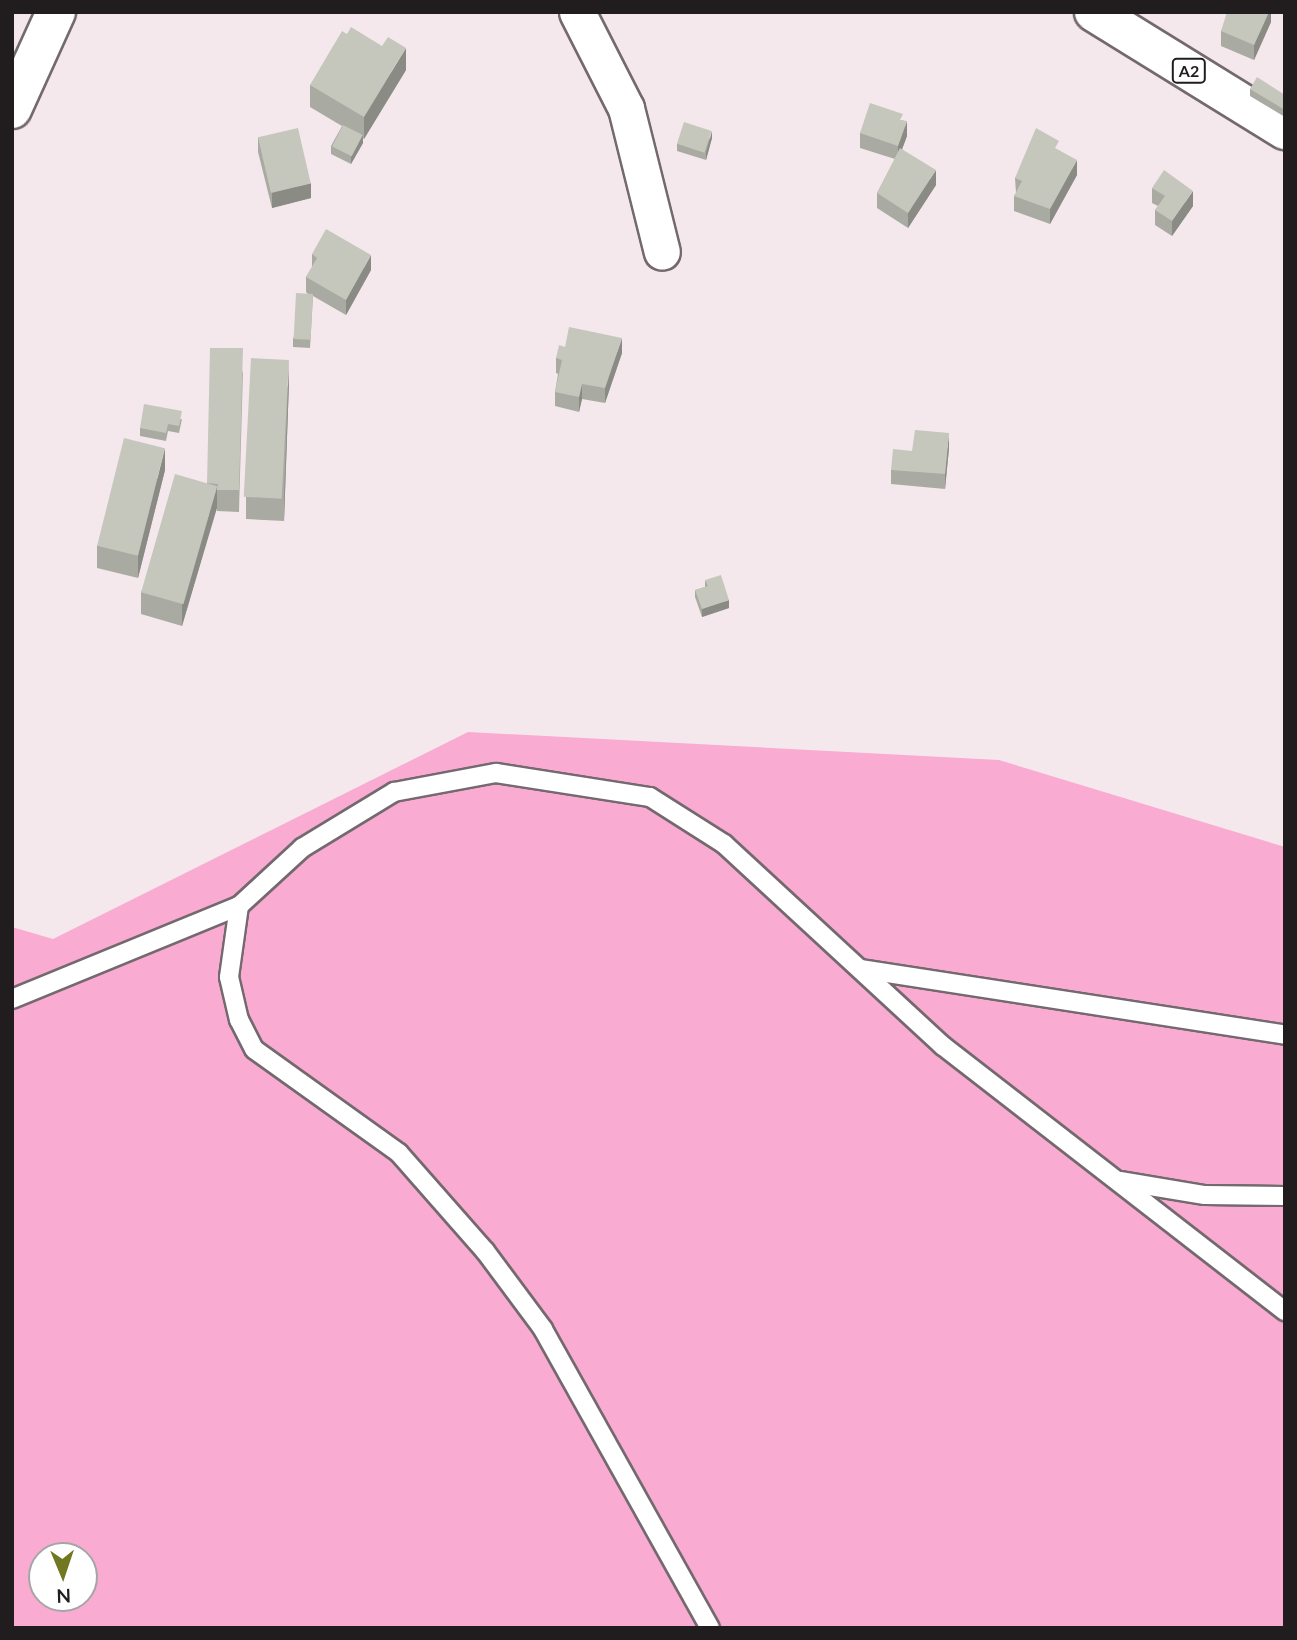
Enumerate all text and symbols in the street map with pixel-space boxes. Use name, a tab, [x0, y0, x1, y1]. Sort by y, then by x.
road number: A2	[1172, 58, 1206, 83]
north arrow	[28, 1542, 98, 1612]
text: N	[56, 1585, 71, 1608]

